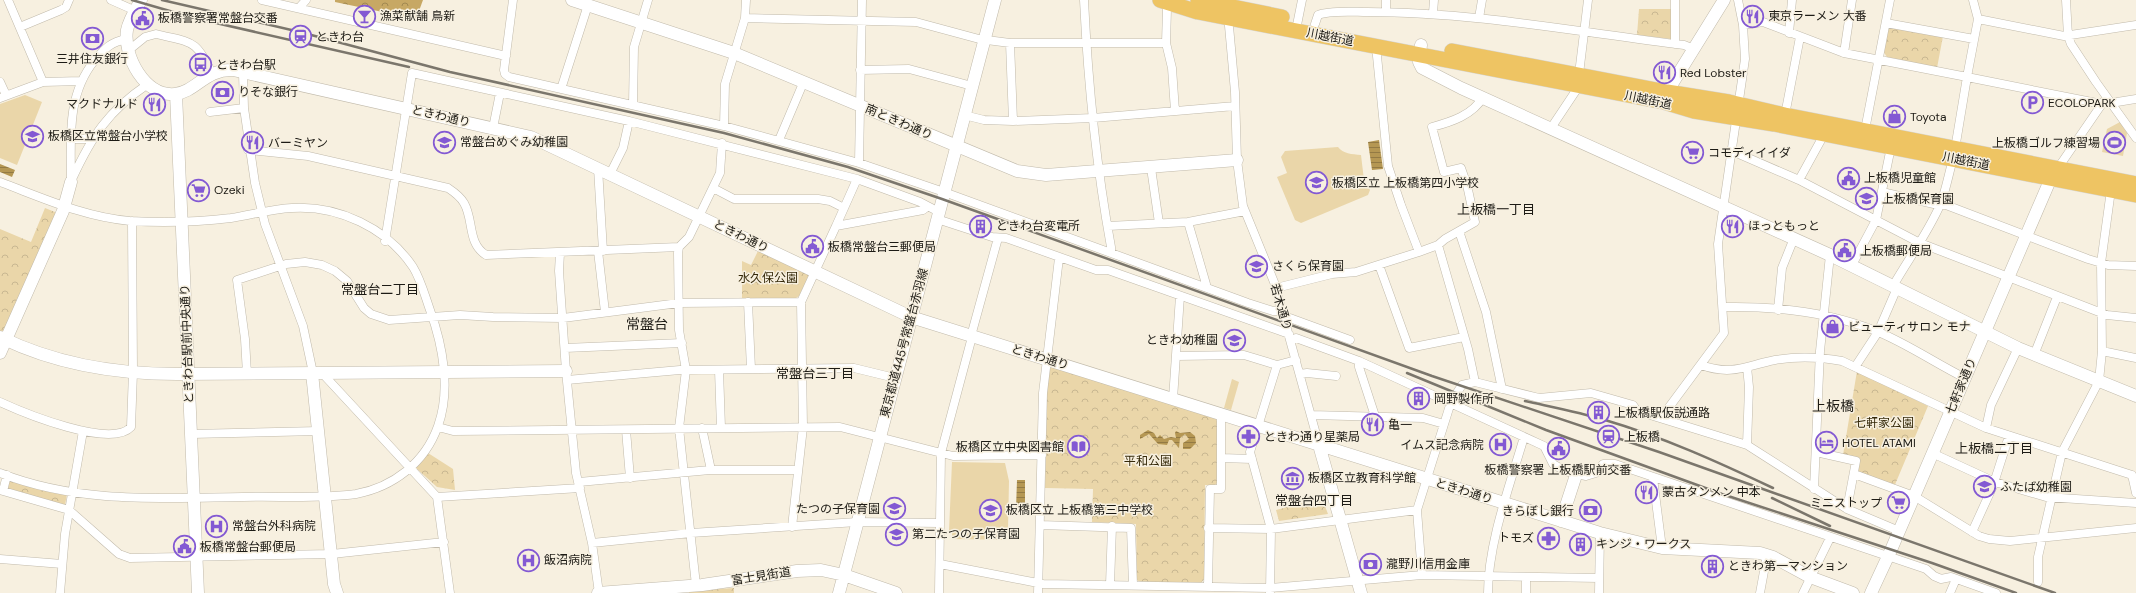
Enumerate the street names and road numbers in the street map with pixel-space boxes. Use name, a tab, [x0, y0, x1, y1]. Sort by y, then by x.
street label: 川越街道	[1305, 25, 1355, 49]
street label: 川越街道	[1623, 87, 1673, 113]
street label: ときわ通り	[410, 101, 472, 131]
street label: 南ときわ通り	[863, 101, 935, 143]
street label: 川越街道	[1941, 149, 1991, 173]
street label: ときわ通り	[711, 216, 771, 256]
street label: 東京都道445号常盤台赤羽線	[876, 267, 932, 419]
street label: 若木通り	[1267, 282, 1295, 332]
street label: ときわ台駅前中央通り	[177, 284, 197, 404]
street label: ときわ通り	[1009, 341, 1071, 373]
street label: 七軒家通り	[1942, 355, 1980, 417]
street label: ときわ通り	[1433, 475, 1495, 507]
street label: 富士見街道	[730, 563, 792, 589]

